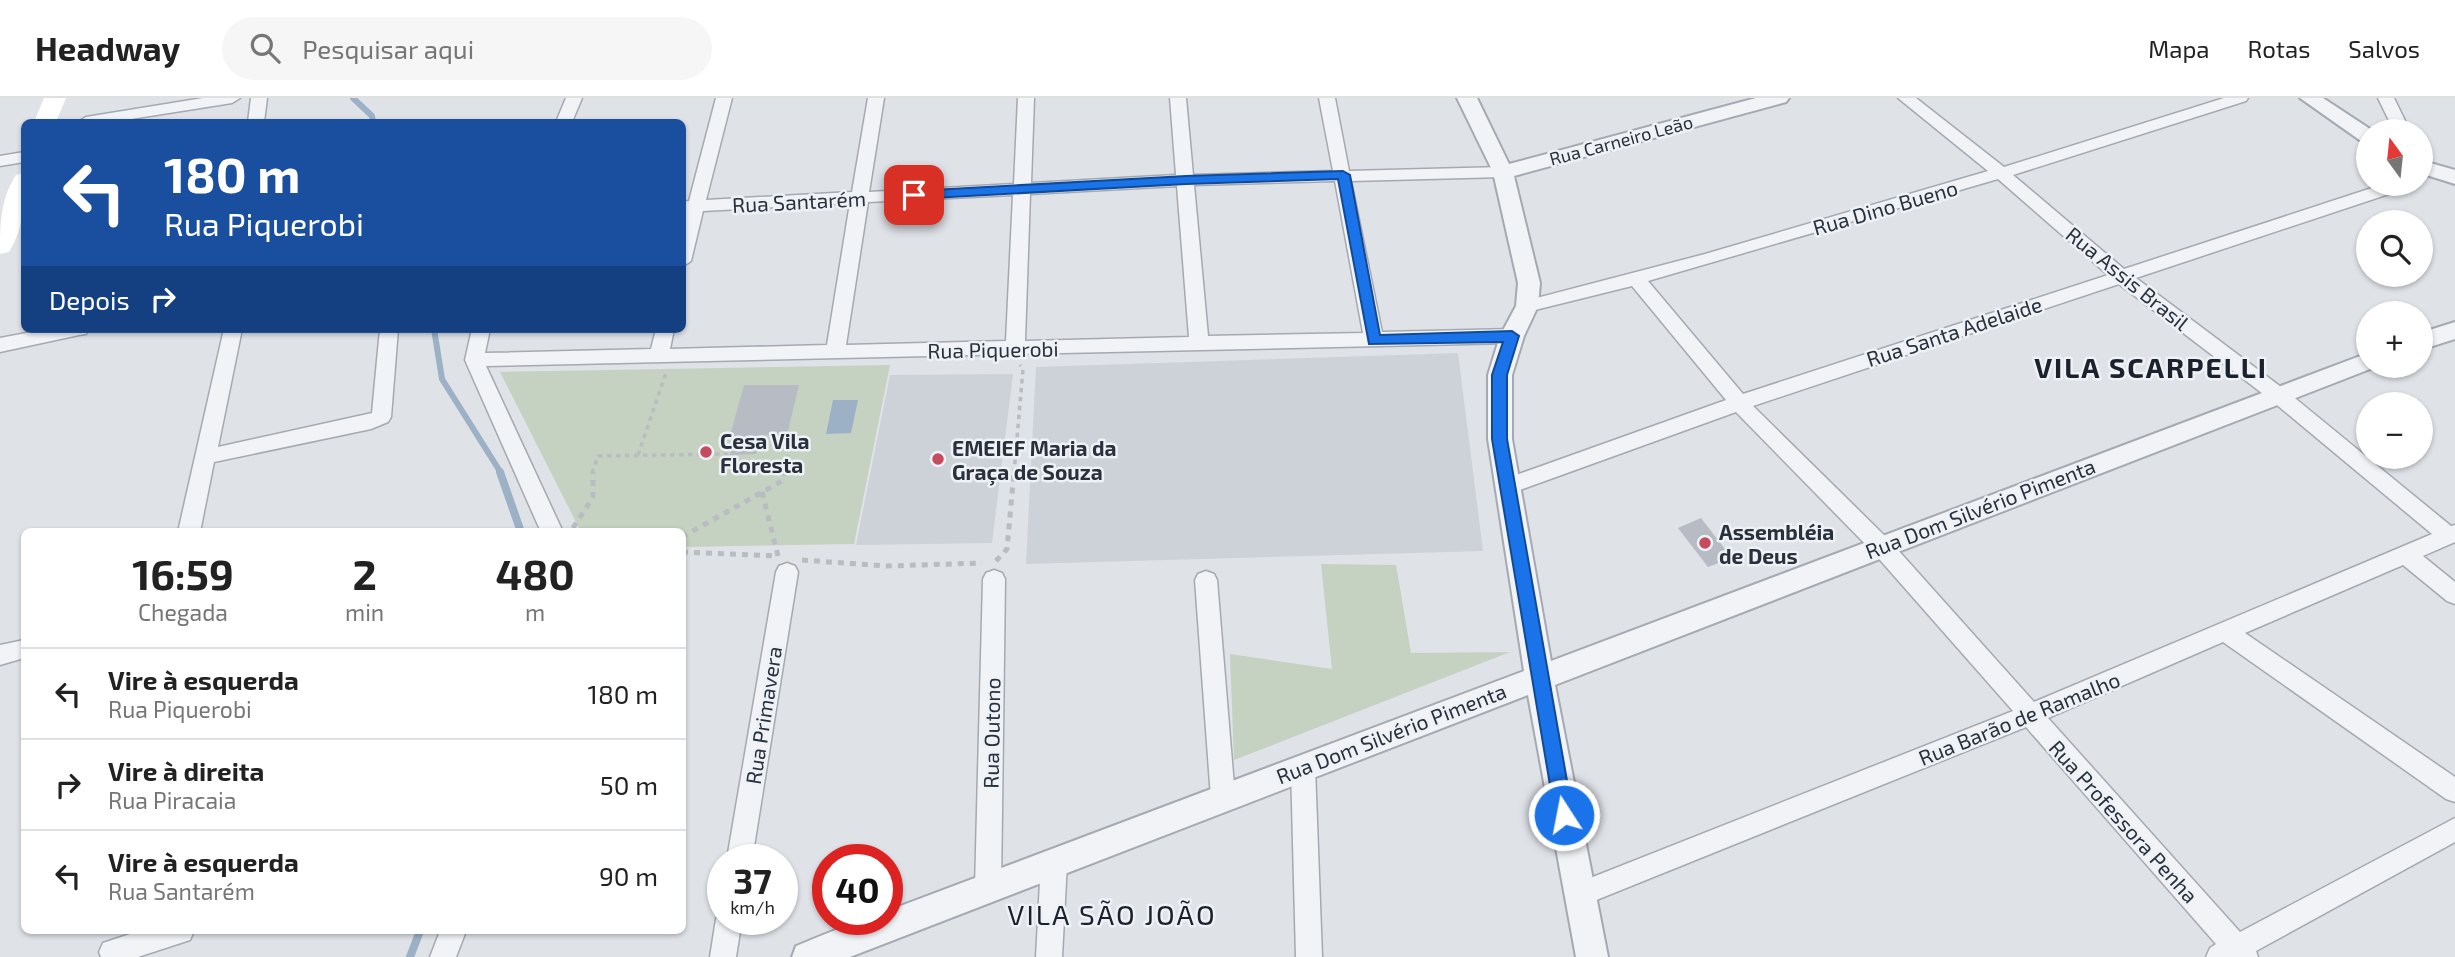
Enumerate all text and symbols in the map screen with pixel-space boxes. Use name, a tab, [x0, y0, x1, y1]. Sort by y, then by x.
search box	[222, 17, 712, 80]
text: Headway	[35, 28, 180, 68]
icon: search	[246, 29, 284, 67]
text: Pesquisar aqui	[302, 33, 474, 64]
text: Mapa	[2148, 34, 2210, 63]
text: Rotas	[2248, 34, 2310, 63]
text: Salvos	[2348, 34, 2420, 63]
street label: Rua Carneiro Leão	[1547, 110, 1695, 170]
north arrow	[2356, 119, 2432, 196]
map controls	[2356, 119, 2433, 469]
text: 180 m	[164, 144, 300, 203]
icon: left	[49, 147, 140, 238]
pin	[884, 165, 944, 225]
street label: Rua Dino Bueno	[1810, 174, 1960, 240]
icon: arrive	[895, 176, 933, 214]
street label: Rua Santarém	[731, 185, 867, 217]
text: Rua Piquerobi	[164, 204, 364, 242]
button: search	[2356, 210, 2433, 287]
street label: Rua Assis Brasil	[2062, 221, 2195, 336]
icon: right	[144, 280, 182, 318]
text: Depois	[49, 284, 130, 315]
street label: Rua Santa Adelaide	[1863, 291, 2045, 371]
button: +	[2356, 301, 2433, 378]
street label: Rua Piquerobi	[927, 335, 1059, 363]
district label: VILA SCARPELLI	[2034, 350, 2268, 384]
button: −	[2356, 392, 2433, 469]
place label: Cesa Vila Floresta	[720, 428, 809, 477]
place label: EMEIEF Maria da Graça de Souza	[952, 435, 1117, 486]
marker: Cesa Vila Floresta	[698, 444, 714, 460]
marker: EMEIEF Maria da Graça de Souza	[930, 451, 946, 467]
street label: Rua Dom Silvério Pimenta	[1861, 453, 2099, 563]
place label: Assembléia de Deus	[1719, 519, 1834, 568]
marker: Assembléia de Deus	[1697, 535, 1713, 551]
text: 16:59	[132, 548, 234, 598]
text: 2	[352, 548, 377, 598]
text: 480	[495, 548, 575, 598]
text: Chegada	[138, 598, 228, 626]
text: min	[345, 598, 384, 626]
text: m	[525, 598, 545, 626]
street label: Rua Primavera	[740, 644, 786, 786]
text: Vire à esquerda	[108, 664, 299, 695]
street label: Rua Barão de Ramalho	[1915, 666, 2123, 770]
icon: left	[49, 675, 87, 713]
street label: Rua Outono	[978, 677, 1004, 789]
text: 180 m	[588, 678, 658, 709]
street label: Rua Dom Silvério Pimenta	[1272, 678, 1510, 788]
text: Rua Piquerobi	[108, 695, 252, 723]
street label: Rua Professora Penha	[2044, 735, 2204, 907]
text: Vire à direita	[108, 755, 264, 786]
icon: right	[49, 766, 87, 804]
text: 50 m	[600, 769, 658, 800]
position arrow	[1527, 778, 1601, 852]
text: Rua Piracaia	[108, 786, 236, 814]
speed limit sign: 40	[812, 844, 903, 935]
text: Vire à esquerda	[108, 846, 299, 877]
icon: left	[49, 857, 87, 895]
text: 37	[733, 859, 772, 901]
text: 90 m	[599, 860, 658, 891]
text: Rua Santarém	[108, 877, 255, 905]
text: km/h	[730, 896, 775, 918]
district label: VILA SÃO JOÃO	[1007, 897, 1217, 931]

